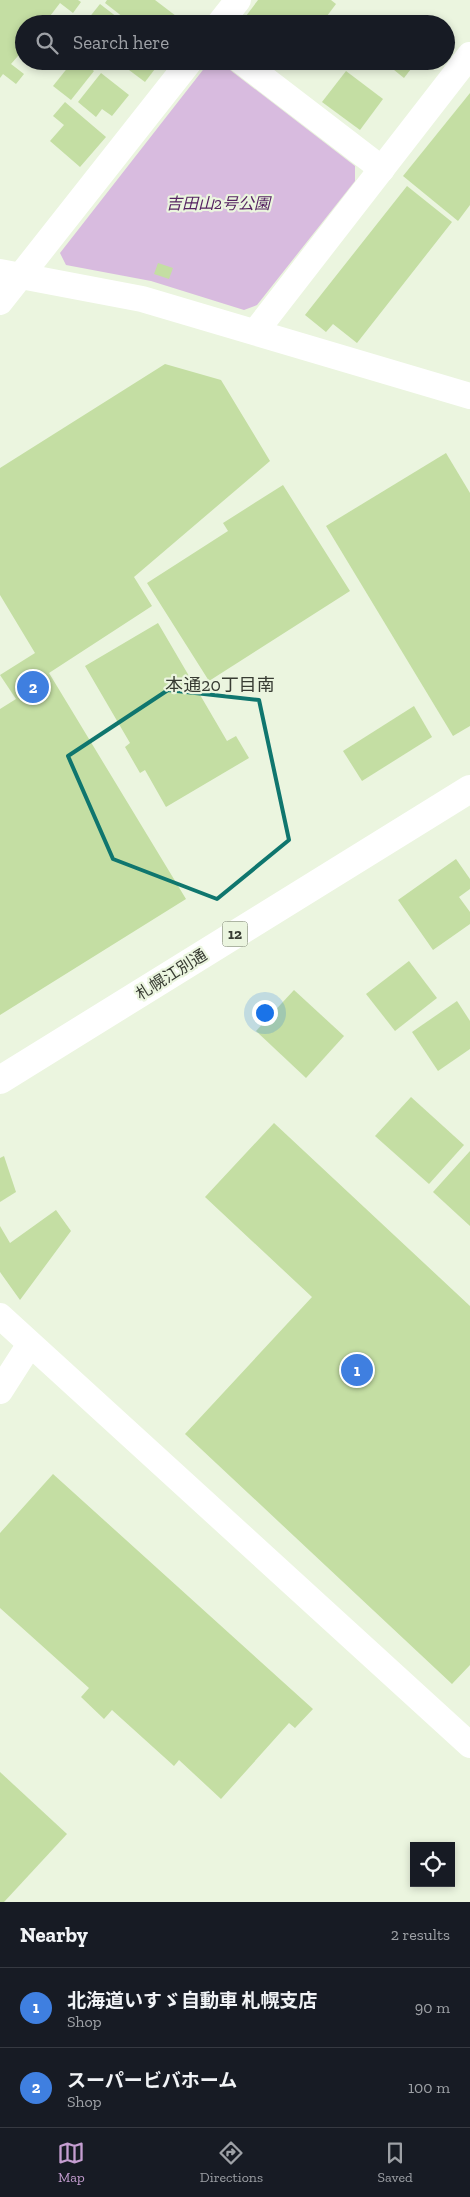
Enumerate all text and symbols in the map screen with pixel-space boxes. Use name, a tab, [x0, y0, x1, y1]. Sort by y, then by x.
search box	[15, 15, 455, 70]
icon: search	[33, 29, 61, 57]
text: Search here	[73, 31, 169, 54]
park label: 吉田山2号公園	[166, 194, 272, 213]
pin: 2	[17, 668, 49, 706]
district label: 本通20丁目南	[165, 674, 275, 696]
road number: 12	[222, 922, 248, 946]
street label: 札幌江別通	[132, 945, 210, 1004]
your location	[252, 1000, 278, 1026]
pin: 1	[341, 1351, 373, 1389]
map controls	[410, 1842, 455, 1887]
button: locate	[410, 1842, 455, 1887]
text: Nearby	[20, 1922, 88, 1947]
text: 2 results	[391, 1925, 450, 1944]
text: 北海道いすゞ自動車 札幌支店	[67, 1989, 318, 2012]
text: 1	[33, 1998, 39, 2017]
text: 90 m	[415, 1998, 450, 2017]
text: Shop	[67, 2012, 102, 2031]
text: スーパービバホーム	[67, 2069, 237, 2092]
text: 2	[32, 2078, 40, 2097]
text: 100 m	[408, 2078, 450, 2097]
text: Shop	[67, 2092, 102, 2111]
tab: Map	[57, 2139, 85, 2186]
tab: Directions	[200, 2139, 263, 2186]
tab: Saved	[378, 2139, 413, 2186]

